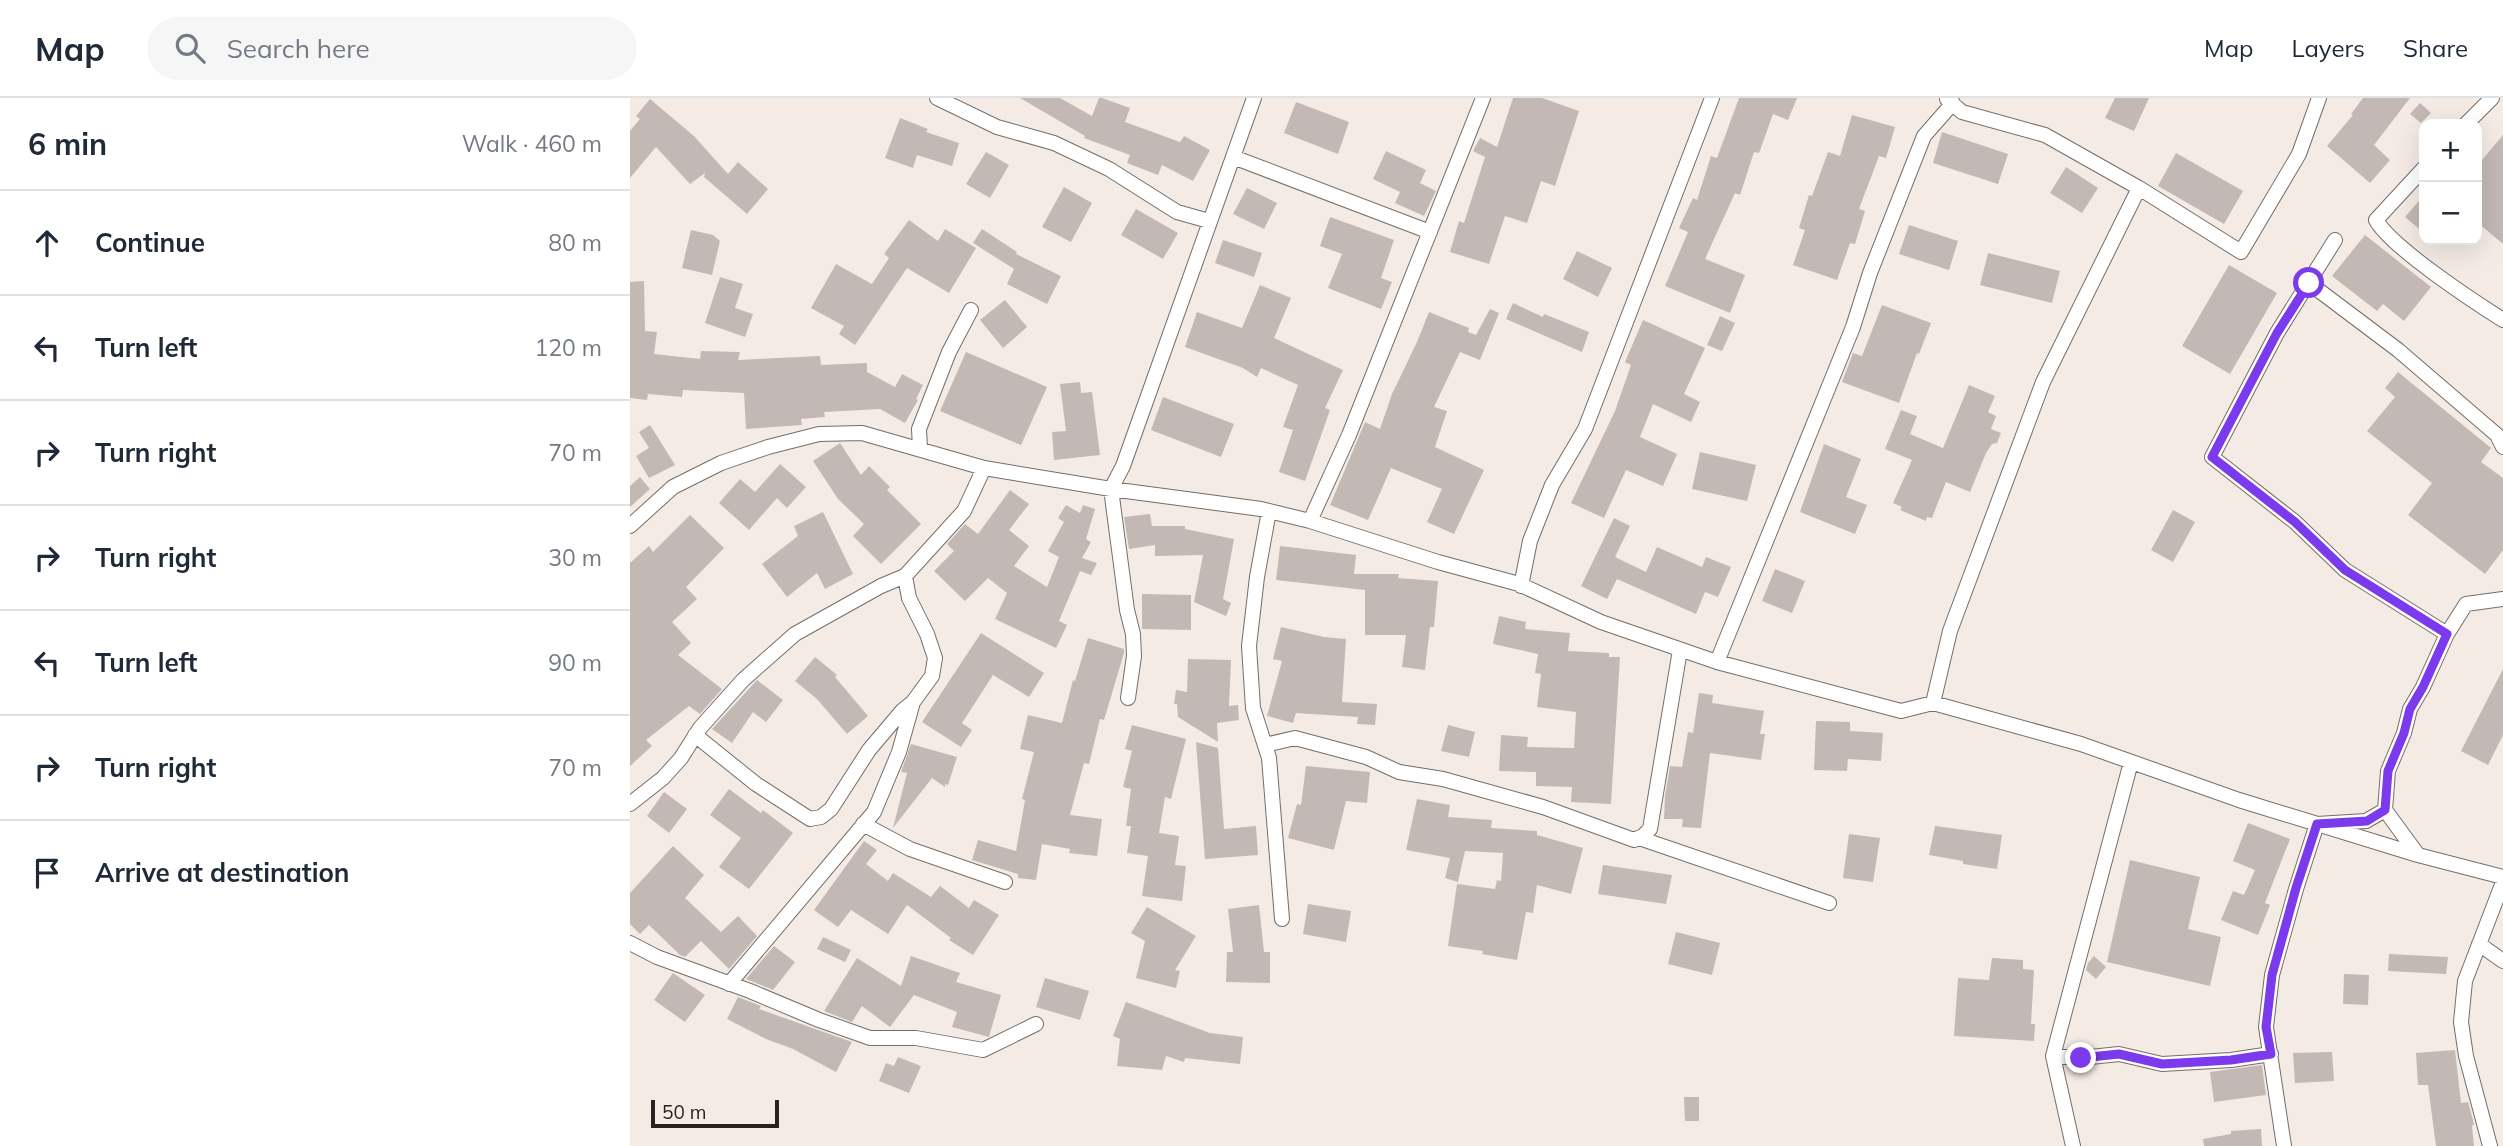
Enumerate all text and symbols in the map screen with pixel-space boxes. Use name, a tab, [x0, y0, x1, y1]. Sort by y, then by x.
search box	[147, 17, 637, 80]
text: Map	[35, 28, 105, 69]
icon: search	[171, 29, 209, 67]
text: Search here	[227, 32, 370, 65]
text: Map	[2204, 33, 2253, 63]
text: Layers	[2291, 33, 2365, 63]
text: Share	[2403, 33, 2468, 63]
map controls	[2419, 119, 2482, 245]
button: +	[2419, 119, 2482, 182]
text: 6 min	[28, 125, 107, 163]
text: Walk · 460 m	[462, 129, 602, 158]
button: −	[2419, 182, 2482, 245]
icon: ahead	[28, 224, 66, 262]
text: Continue	[95, 226, 205, 259]
text: 80 m	[548, 228, 602, 257]
route start	[2293, 267, 2324, 298]
icon: left	[28, 329, 66, 367]
text: Turn left	[95, 331, 197, 364]
text: 120 m	[534, 333, 602, 362]
icon: right	[28, 434, 66, 472]
text: Turn right	[95, 436, 216, 469]
text: 70 m	[548, 438, 602, 467]
icon: right	[28, 539, 66, 577]
text: Turn right	[95, 541, 216, 574]
text: 30 m	[548, 543, 602, 572]
icon: left	[28, 644, 66, 682]
text: Turn left	[95, 646, 197, 679]
text: 90 m	[548, 648, 602, 677]
icon: right	[28, 749, 66, 787]
text: Turn right	[95, 751, 216, 784]
text: 70 m	[548, 753, 602, 782]
icon: arrive	[28, 854, 66, 892]
text: Arrive at destination	[95, 856, 350, 889]
route end	[2065, 1042, 2096, 1073]
scale bar	[651, 1097, 779, 1129]
text: 50 m	[662, 1100, 706, 1124]

